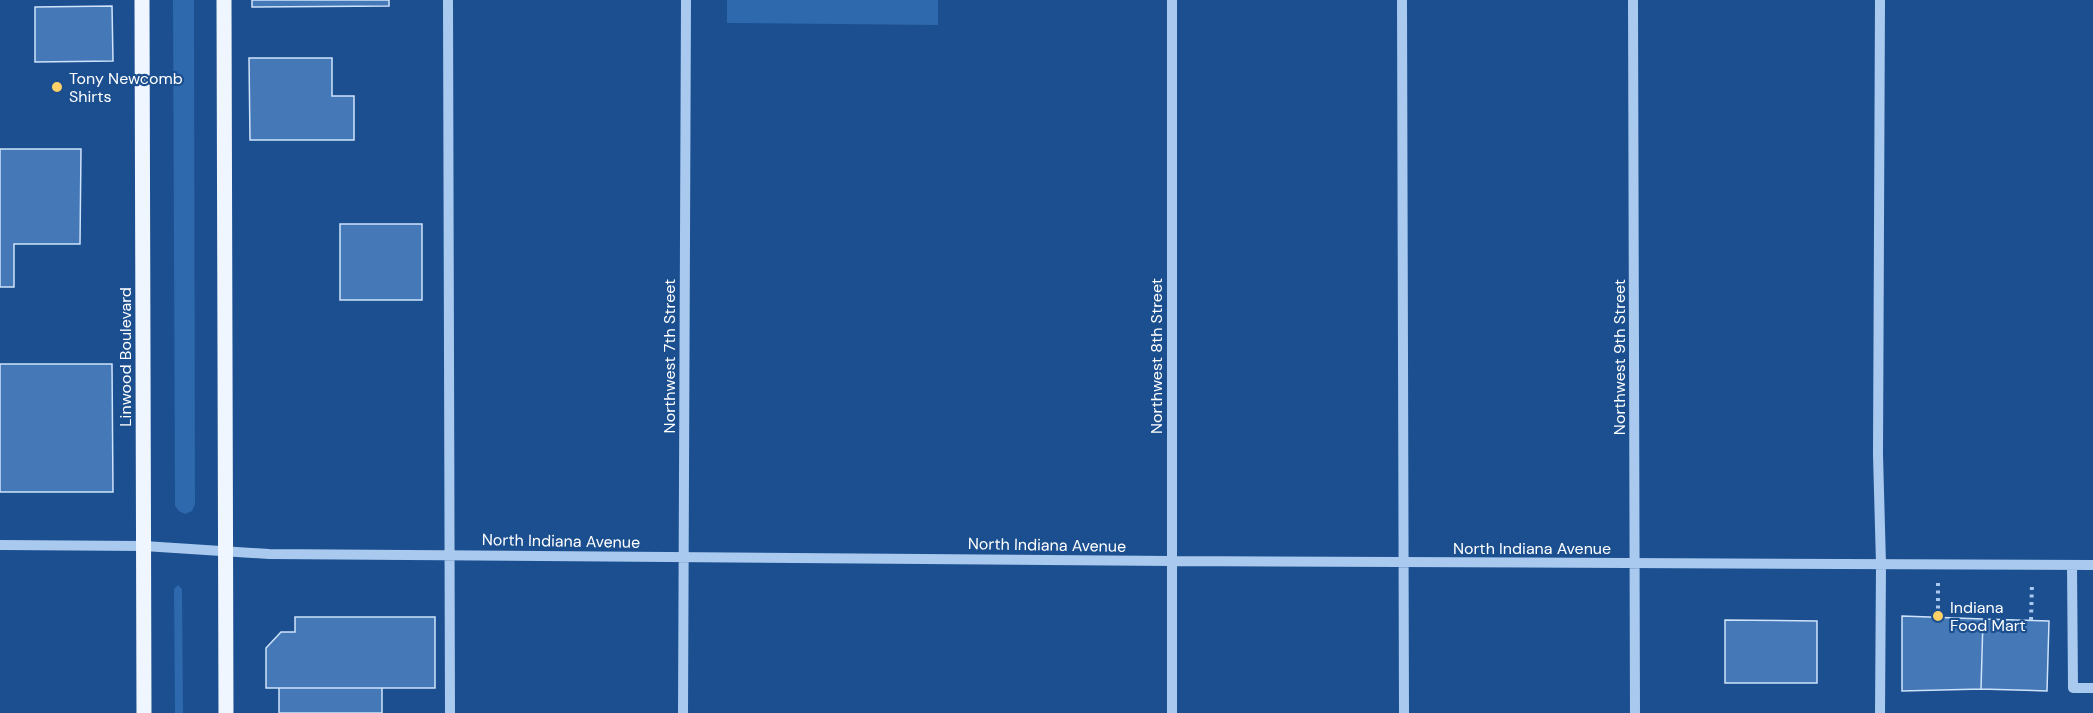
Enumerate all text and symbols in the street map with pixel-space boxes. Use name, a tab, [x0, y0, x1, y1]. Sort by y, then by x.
place label: Tony Newcomb Shirts	[69, 68, 183, 107]
marker: Tony Newcomb Shirts	[50, 80, 64, 94]
street label: Northwest 8th Street	[1146, 278, 1167, 434]
street label: Northwest 7th Street	[659, 279, 680, 433]
street label: Northwest 9th Street	[1609, 279, 1630, 435]
street label: Linwood Boulevard	[115, 287, 136, 427]
street label: North Indiana Avenue	[482, 529, 640, 553]
street label: North Indiana Avenue	[968, 533, 1126, 557]
street label: North Indiana Avenue	[1453, 538, 1611, 559]
place label: Indiana Food Mart	[1950, 597, 2026, 636]
marker: Indiana Food Mart	[1931, 609, 1945, 623]

